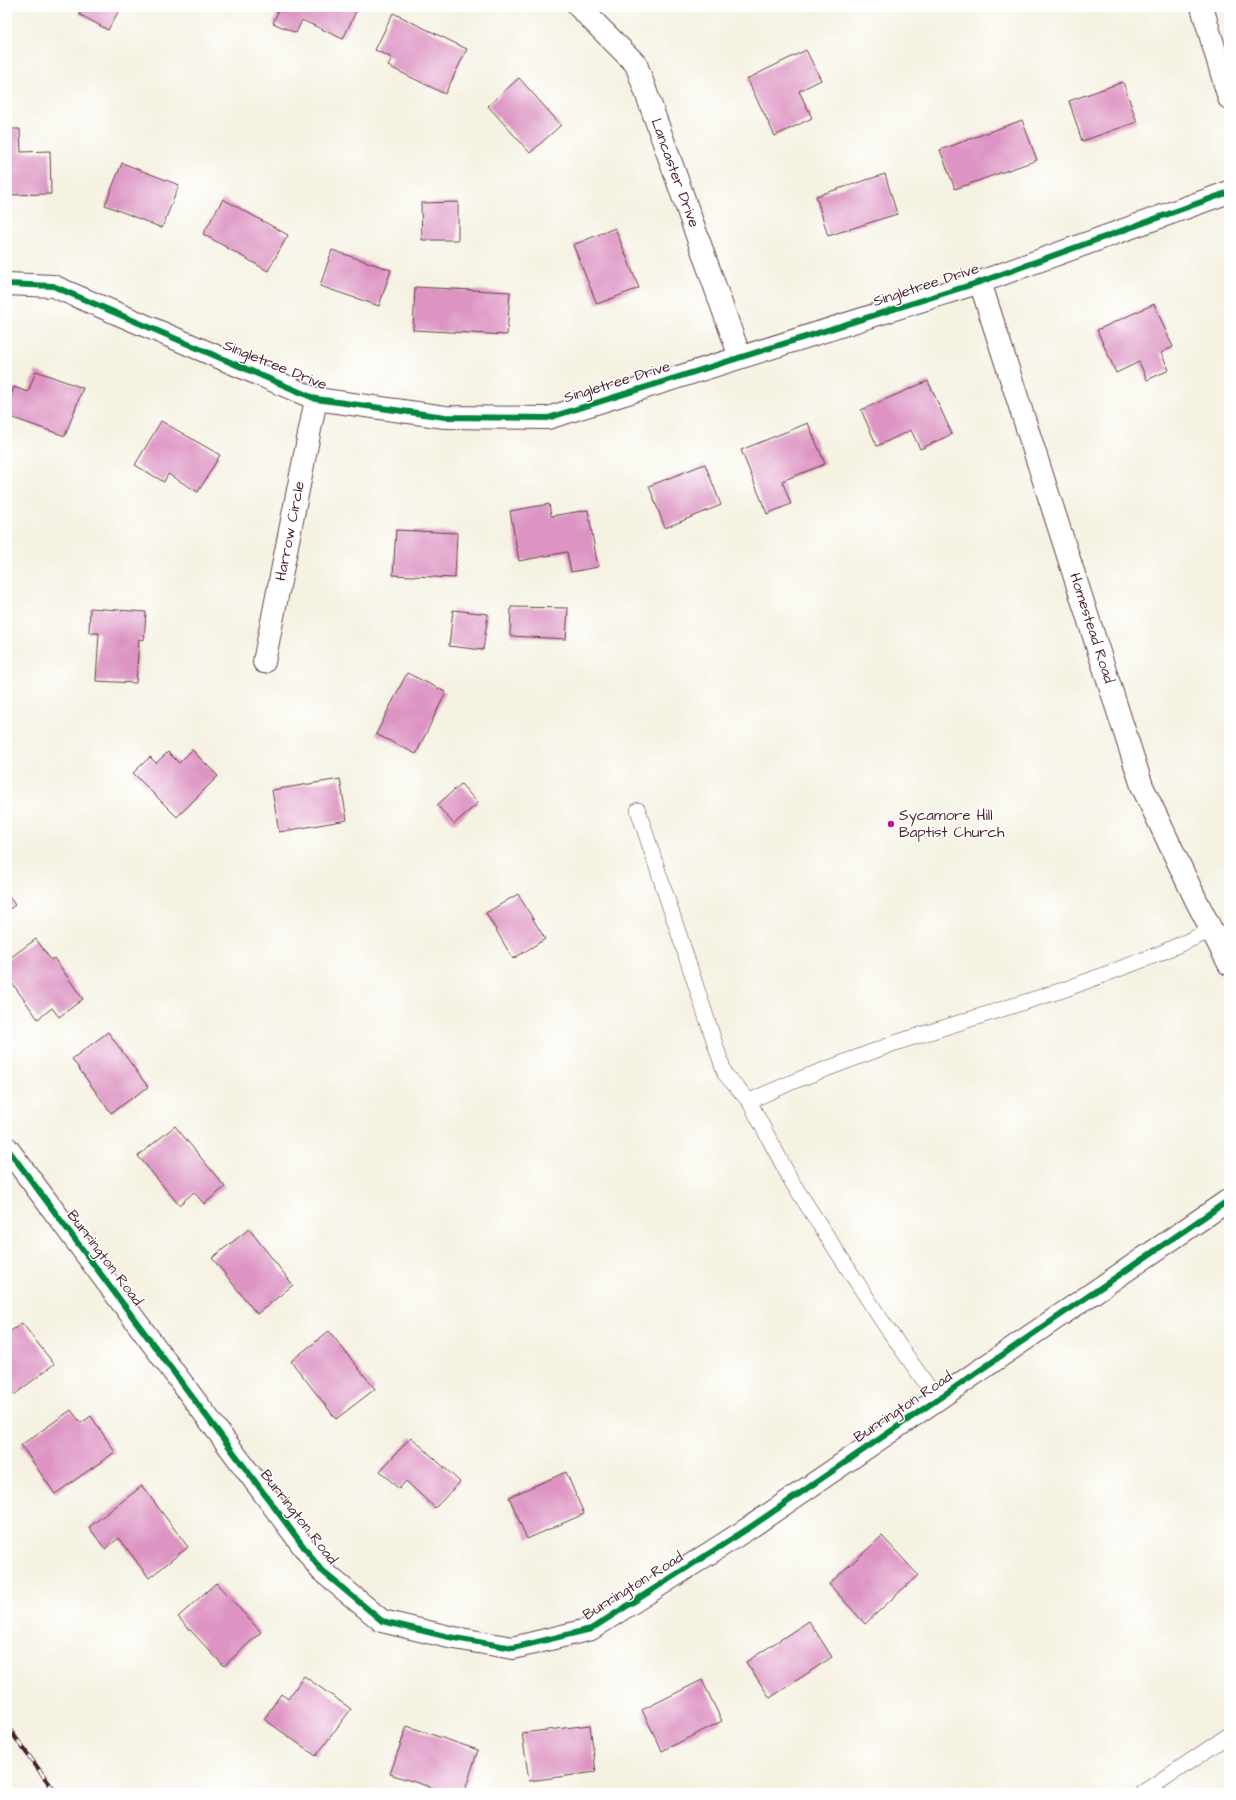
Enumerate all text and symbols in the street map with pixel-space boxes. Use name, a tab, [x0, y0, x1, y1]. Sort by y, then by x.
street label: Lancaster Drive	[645, 115, 705, 231]
street label: Singletree Drive	[870, 258, 982, 313]
street label: Singletree Drive	[220, 335, 330, 396]
street label: Singletree Drive	[561, 356, 673, 409]
street label: Harrow Circle	[270, 479, 310, 583]
street label: Homestead Road	[1064, 570, 1120, 686]
place label: Sycamore Hill Baptist Church	[899, 805, 1005, 843]
marker: Sycamore Hill Baptist Church	[886, 819, 896, 829]
street label: Burrington Road	[61, 1206, 148, 1311]
street label: Burrington Road	[850, 1366, 957, 1449]
street label: Burrington Road	[255, 1465, 343, 1570]
street label: Burrington Road	[579, 1547, 688, 1626]

